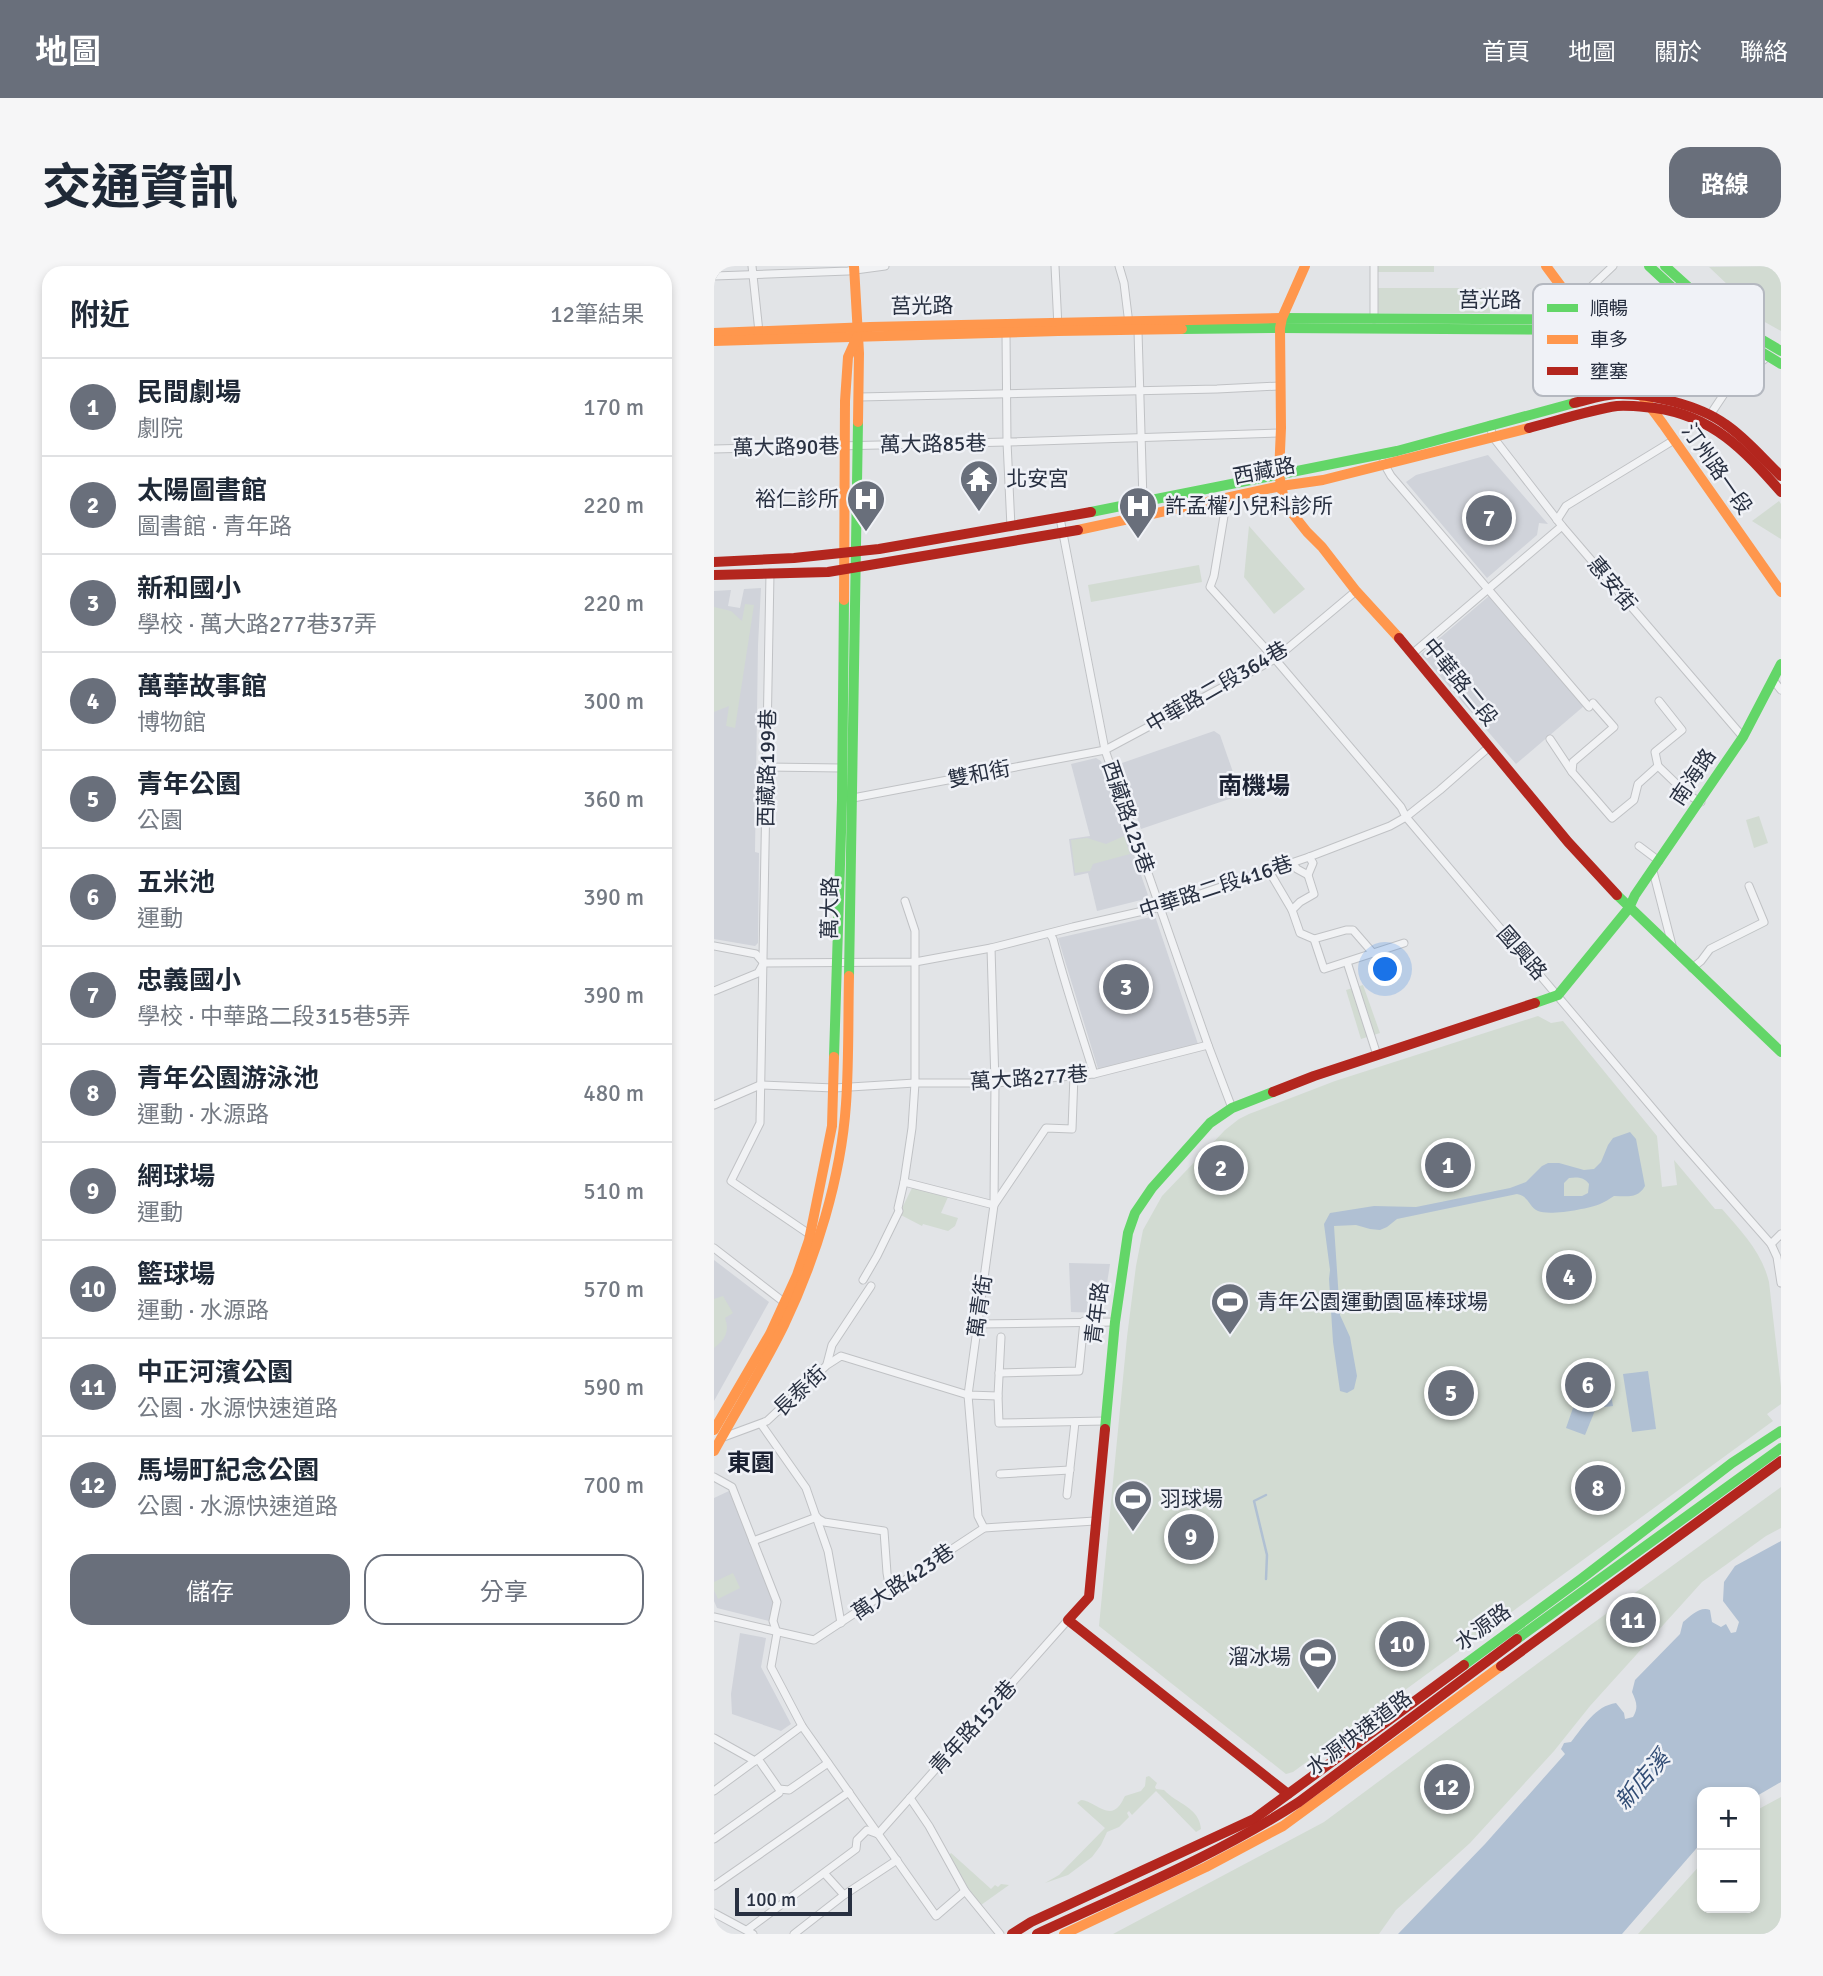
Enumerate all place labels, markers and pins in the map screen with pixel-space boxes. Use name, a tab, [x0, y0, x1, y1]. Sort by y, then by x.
temple icon: 北安宮	[958, 458, 1000, 513]
place label: 北安宮	[1006, 466, 1069, 492]
hospital icon: 裕仁診所	[845, 478, 887, 533]
hospital icon: 許孟權小兒科診所	[1117, 485, 1159, 540]
place label: 裕仁診所	[755, 486, 839, 512]
pin: 7	[1466, 492, 1512, 544]
place label: 許孟權小兒科診所	[1165, 493, 1333, 519]
pin: 3	[1103, 961, 1149, 1013]
pin: 1	[1425, 1139, 1471, 1191]
pin: 2	[1198, 1142, 1244, 1194]
pin: 4	[1546, 1251, 1592, 1303]
sports icon: 青年公園運動園區棒球場	[1209, 1281, 1251, 1336]
place label: 青年公園運動園區棒球場	[1257, 1289, 1488, 1315]
pin: 6	[1565, 1359, 1611, 1411]
pin: 5	[1428, 1367, 1474, 1419]
pin: 8	[1575, 1462, 1621, 1514]
sports icon: 羽球場	[1112, 1478, 1154, 1533]
place label: 羽球場	[1160, 1486, 1223, 1512]
pin: 9	[1168, 1511, 1214, 1563]
pin: 11	[1610, 1594, 1656, 1646]
pin: 10	[1379, 1618, 1425, 1670]
sports icon: 溜冰場	[1297, 1636, 1339, 1691]
place label: 溜冰場	[1228, 1644, 1291, 1670]
pin: 12	[1424, 1761, 1470, 1813]

